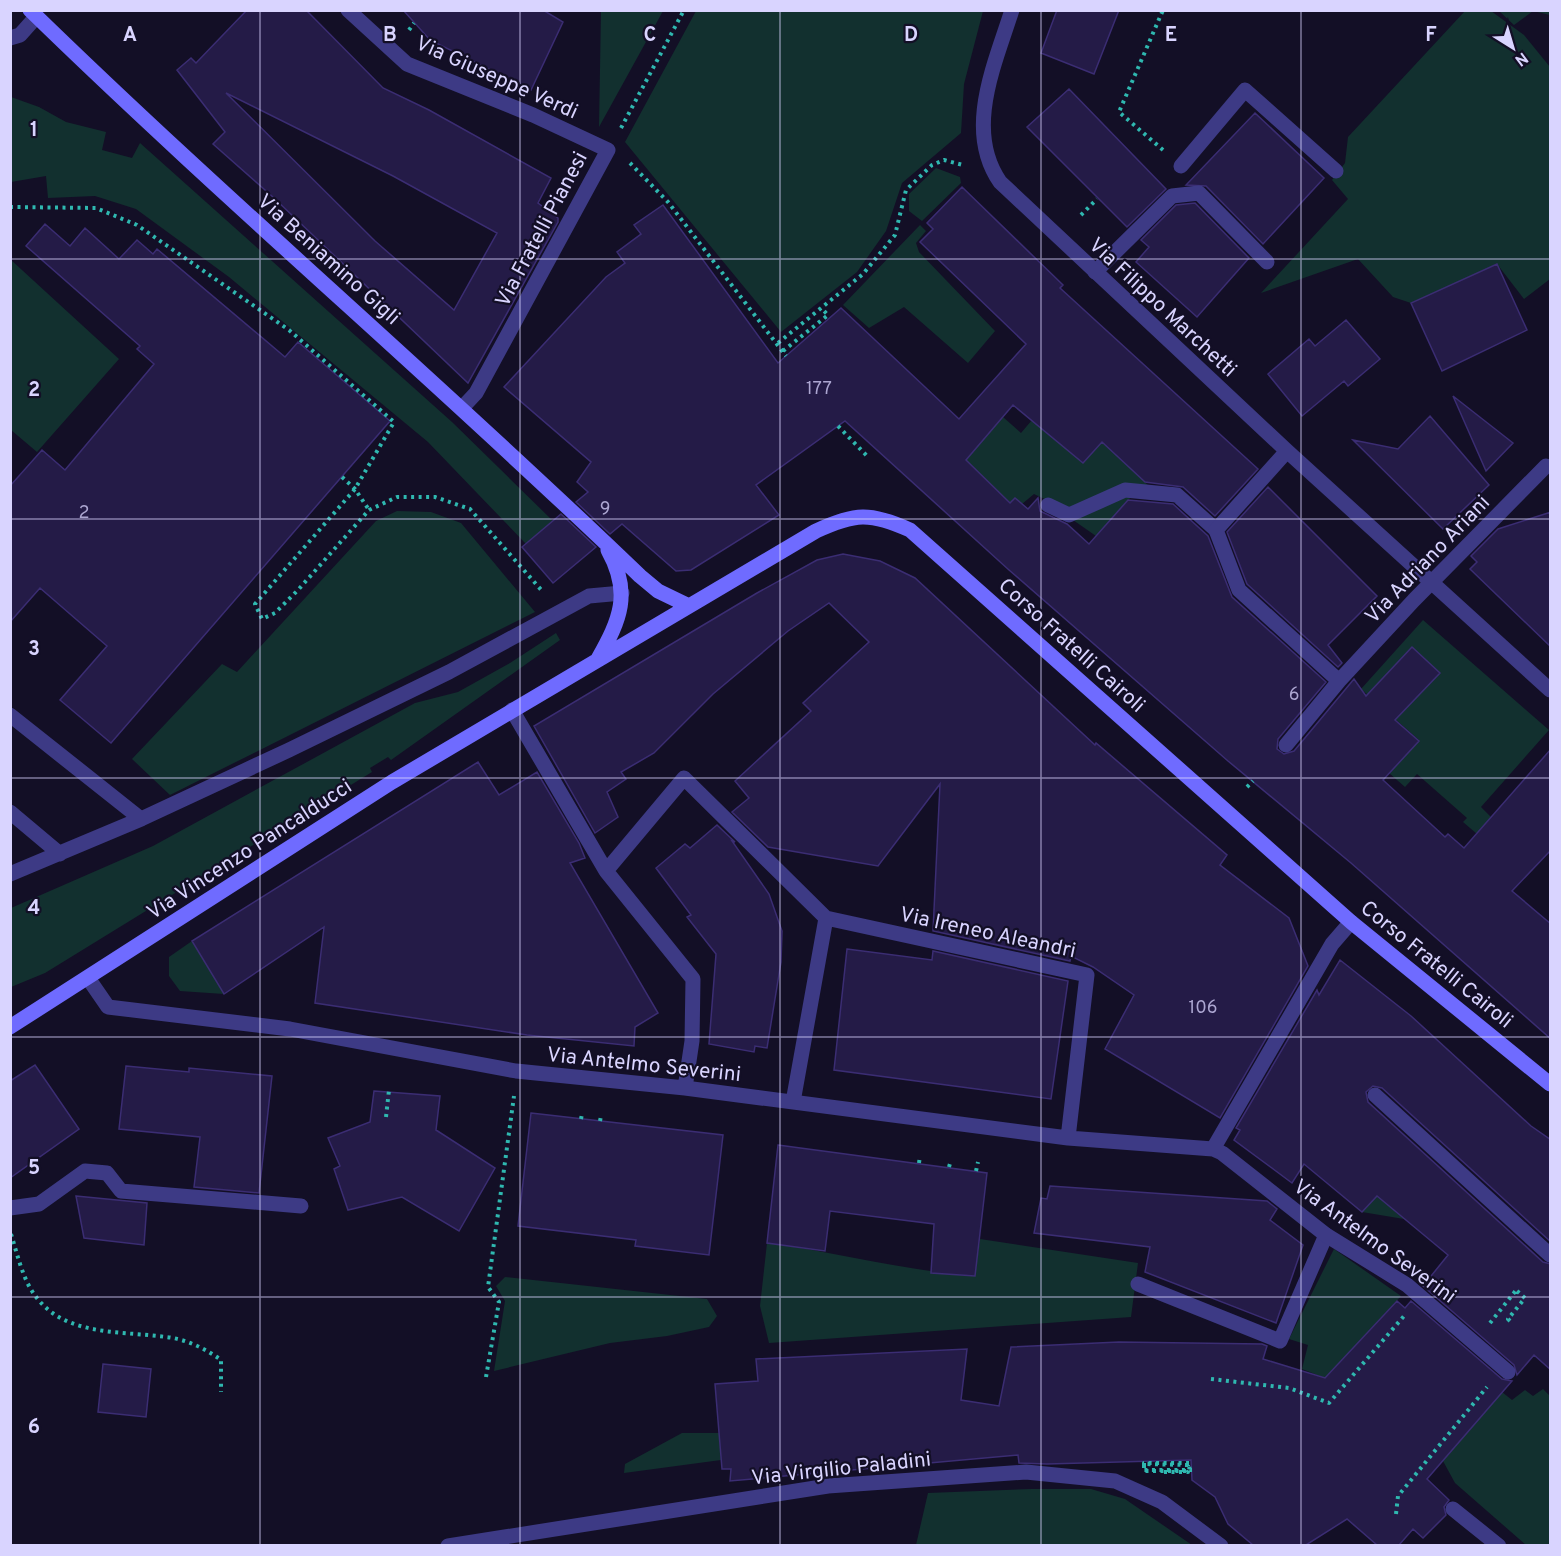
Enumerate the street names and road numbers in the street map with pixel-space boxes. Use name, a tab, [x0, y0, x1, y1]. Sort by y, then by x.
street label: Via Giuseppe Verdi	[411, 30, 582, 126]
street label: Via Fratelli Pianesi	[490, 147, 595, 312]
street label: Via Beniamino Gigli	[251, 189, 405, 331]
street label: Via Filippo Marchetti	[1082, 232, 1242, 384]
street label: Via Adriano Ariani	[1360, 490, 1496, 630]
street label: Corso Fratelli Cairoli	[992, 573, 1150, 719]
street label: Via Vincenzo Pancalducci	[142, 774, 358, 927]
street label: Corso Fratelli Cairoli	[1354, 895, 1518, 1035]
street label: Via Ireneo Aleandri	[897, 902, 1078, 965]
street label: Via Antelmo Severini	[545, 1042, 742, 1089]
street label: Via Antelmo Severini	[1287, 1174, 1461, 1310]
street label: Via Virgilio Paladini	[750, 1447, 932, 1492]

